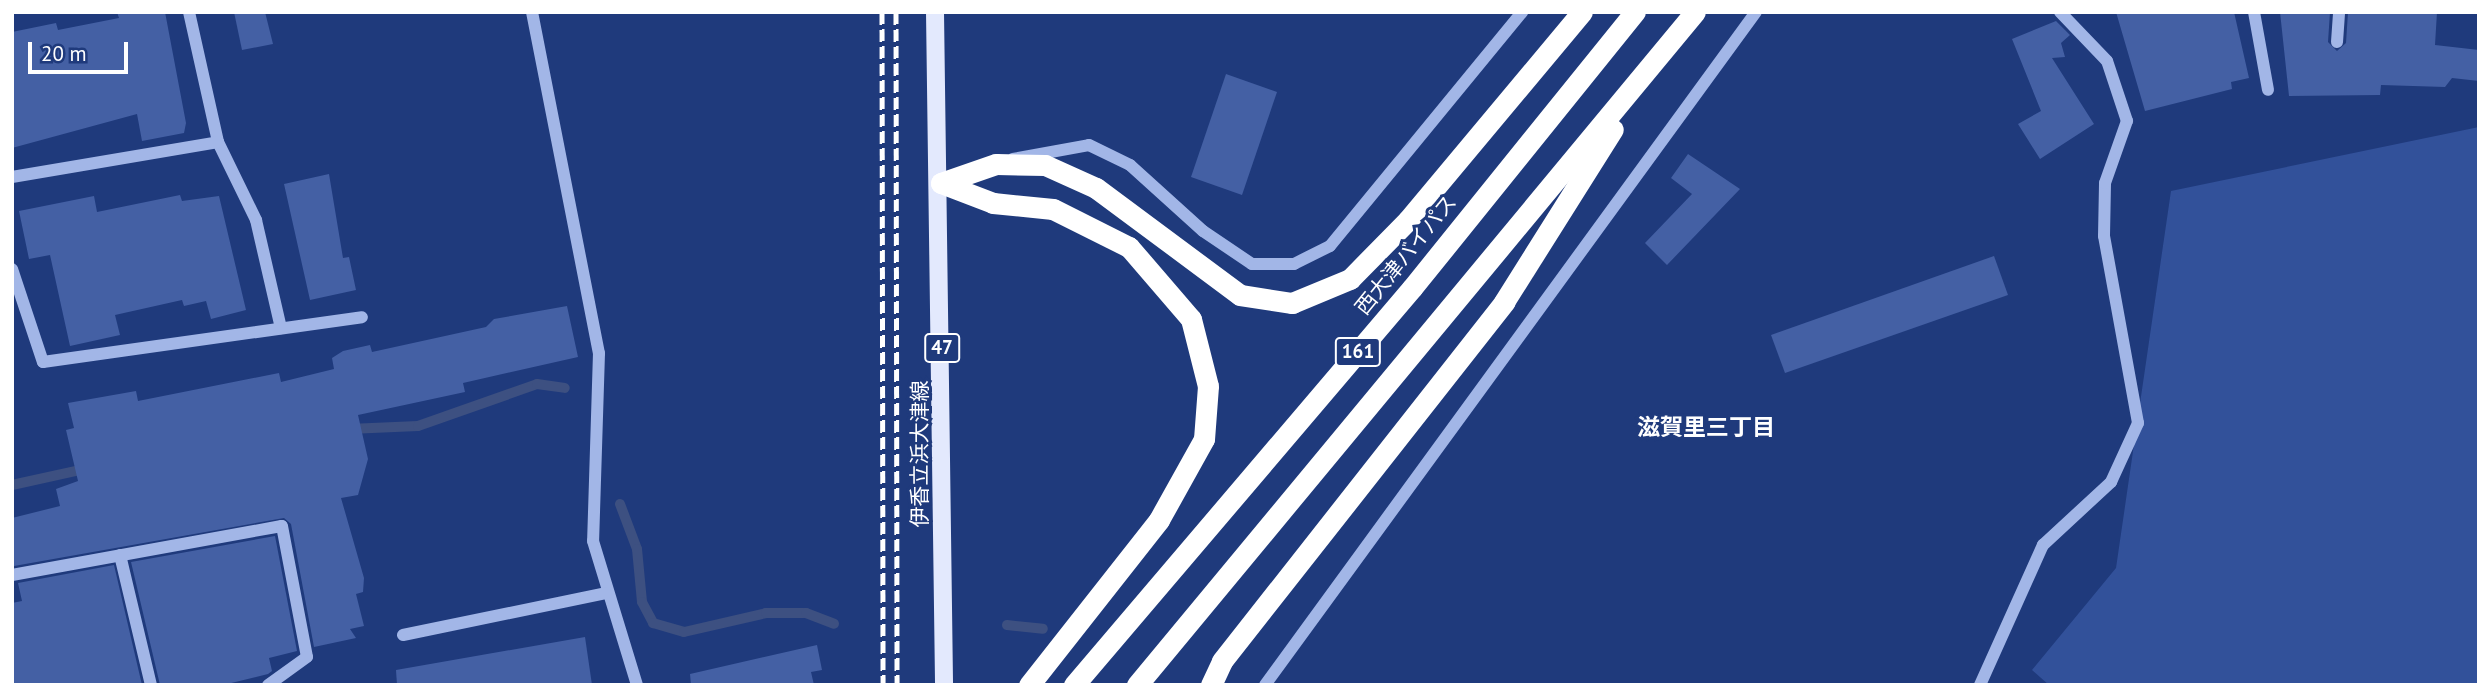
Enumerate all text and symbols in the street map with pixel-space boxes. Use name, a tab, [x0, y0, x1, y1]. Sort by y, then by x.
scale bar	[32, 28, 131, 72]
text: 20 m	[41, 40, 87, 67]
street label: 西大津バイパス	[1350, 190, 1462, 320]
road number: 47	[923, 332, 961, 364]
road number: 161	[1334, 336, 1382, 368]
street label: 伊香立浜大津線	[907, 381, 933, 527]
district label: 滋賀里三丁目	[1637, 413, 1775, 441]

